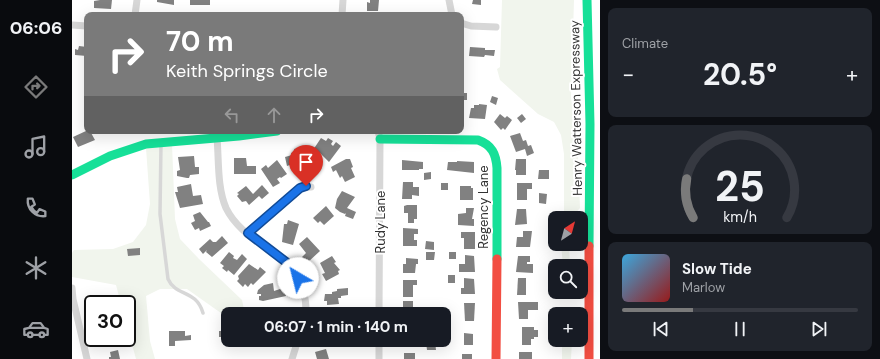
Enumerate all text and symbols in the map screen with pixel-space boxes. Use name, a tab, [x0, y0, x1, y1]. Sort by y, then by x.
text: 06:06	[10, 16, 62, 40]
street label: Henry Watterson Expressway	[566, 20, 586, 196]
text: 70 m	[166, 23, 234, 60]
icon: right	[100, 28, 152, 80]
text: Climate	[622, 35, 668, 52]
text: 20.5°	[703, 55, 777, 94]
text: Keith Springs Circle	[166, 59, 328, 83]
text: −	[622, 60, 634, 89]
text: +	[846, 60, 858, 89]
icon: directions	[22, 73, 50, 101]
icon: left	[221, 104, 243, 126]
icon: ahead	[263, 104, 285, 126]
icon: right	[305, 104, 327, 126]
icon: music	[22, 133, 50, 161]
pin	[289, 145, 323, 186]
icon: arrive	[295, 151, 317, 173]
text: 25	[715, 159, 765, 213]
street label: Regency Lane	[475, 165, 492, 249]
street label: Rudy Lane	[372, 191, 389, 253]
icon: phone	[22, 194, 50, 222]
text: km/h	[723, 207, 757, 225]
north arrow	[548, 211, 588, 251]
map controls	[548, 211, 588, 347]
icon: climate	[22, 254, 50, 282]
position arrow	[277, 257, 319, 299]
button: search	[548, 259, 588, 299]
text: Slow Tide	[682, 259, 752, 279]
text: Marlow	[682, 279, 725, 296]
speed limit sign: 30	[84, 295, 136, 347]
button: +	[548, 307, 588, 347]
icon: car	[22, 315, 50, 343]
text: 06:07 · 1 min · 140 m	[264, 317, 408, 337]
icon: previous	[650, 318, 672, 340]
icon: pause	[729, 318, 751, 340]
icon: next	[808, 318, 830, 340]

